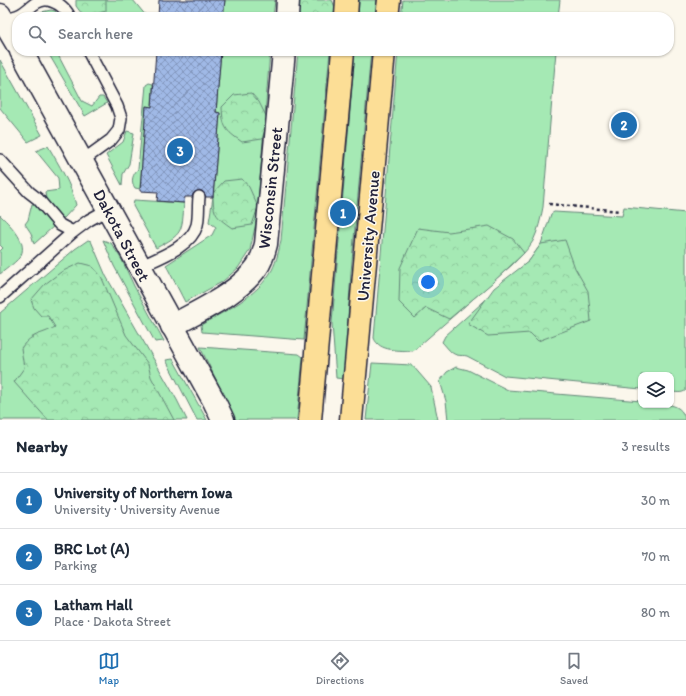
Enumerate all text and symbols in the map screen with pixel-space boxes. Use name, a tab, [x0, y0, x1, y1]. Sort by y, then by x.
search box	[12, 12, 674, 56]
icon: search	[26, 23, 48, 45]
text: Search here	[58, 25, 133, 43]
pin: 2	[611, 110, 637, 140]
street label: Wisconsin Street	[254, 125, 286, 250]
pin: 3	[167, 136, 193, 166]
street label: University Avenue	[352, 170, 384, 302]
street label: Dakota Street	[89, 185, 155, 285]
pin: 1	[330, 198, 356, 228]
your location	[418, 272, 438, 292]
map controls	[638, 372, 674, 408]
button: layers	[638, 372, 674, 408]
text: Nearby	[16, 436, 68, 456]
text: 3 results	[621, 439, 670, 454]
text: University of Northern Iowa	[54, 484, 232, 502]
text: 1	[26, 493, 32, 508]
text: 30 m	[641, 493, 670, 508]
text: University · University Avenue	[54, 502, 220, 517]
text: BRC Lot (A)	[54, 540, 130, 558]
text: 2	[26, 549, 32, 564]
text: 70 m	[642, 549, 670, 564]
text: Parking	[54, 558, 97, 573]
text: Latham Hall	[54, 596, 133, 614]
text: 3	[25, 605, 33, 620]
text: 80 m	[641, 605, 670, 620]
text: Place · Dakota Street	[54, 614, 171, 629]
tab: Map	[98, 650, 120, 687]
tab: Directions	[316, 650, 364, 687]
tab: Saved	[560, 650, 588, 687]

